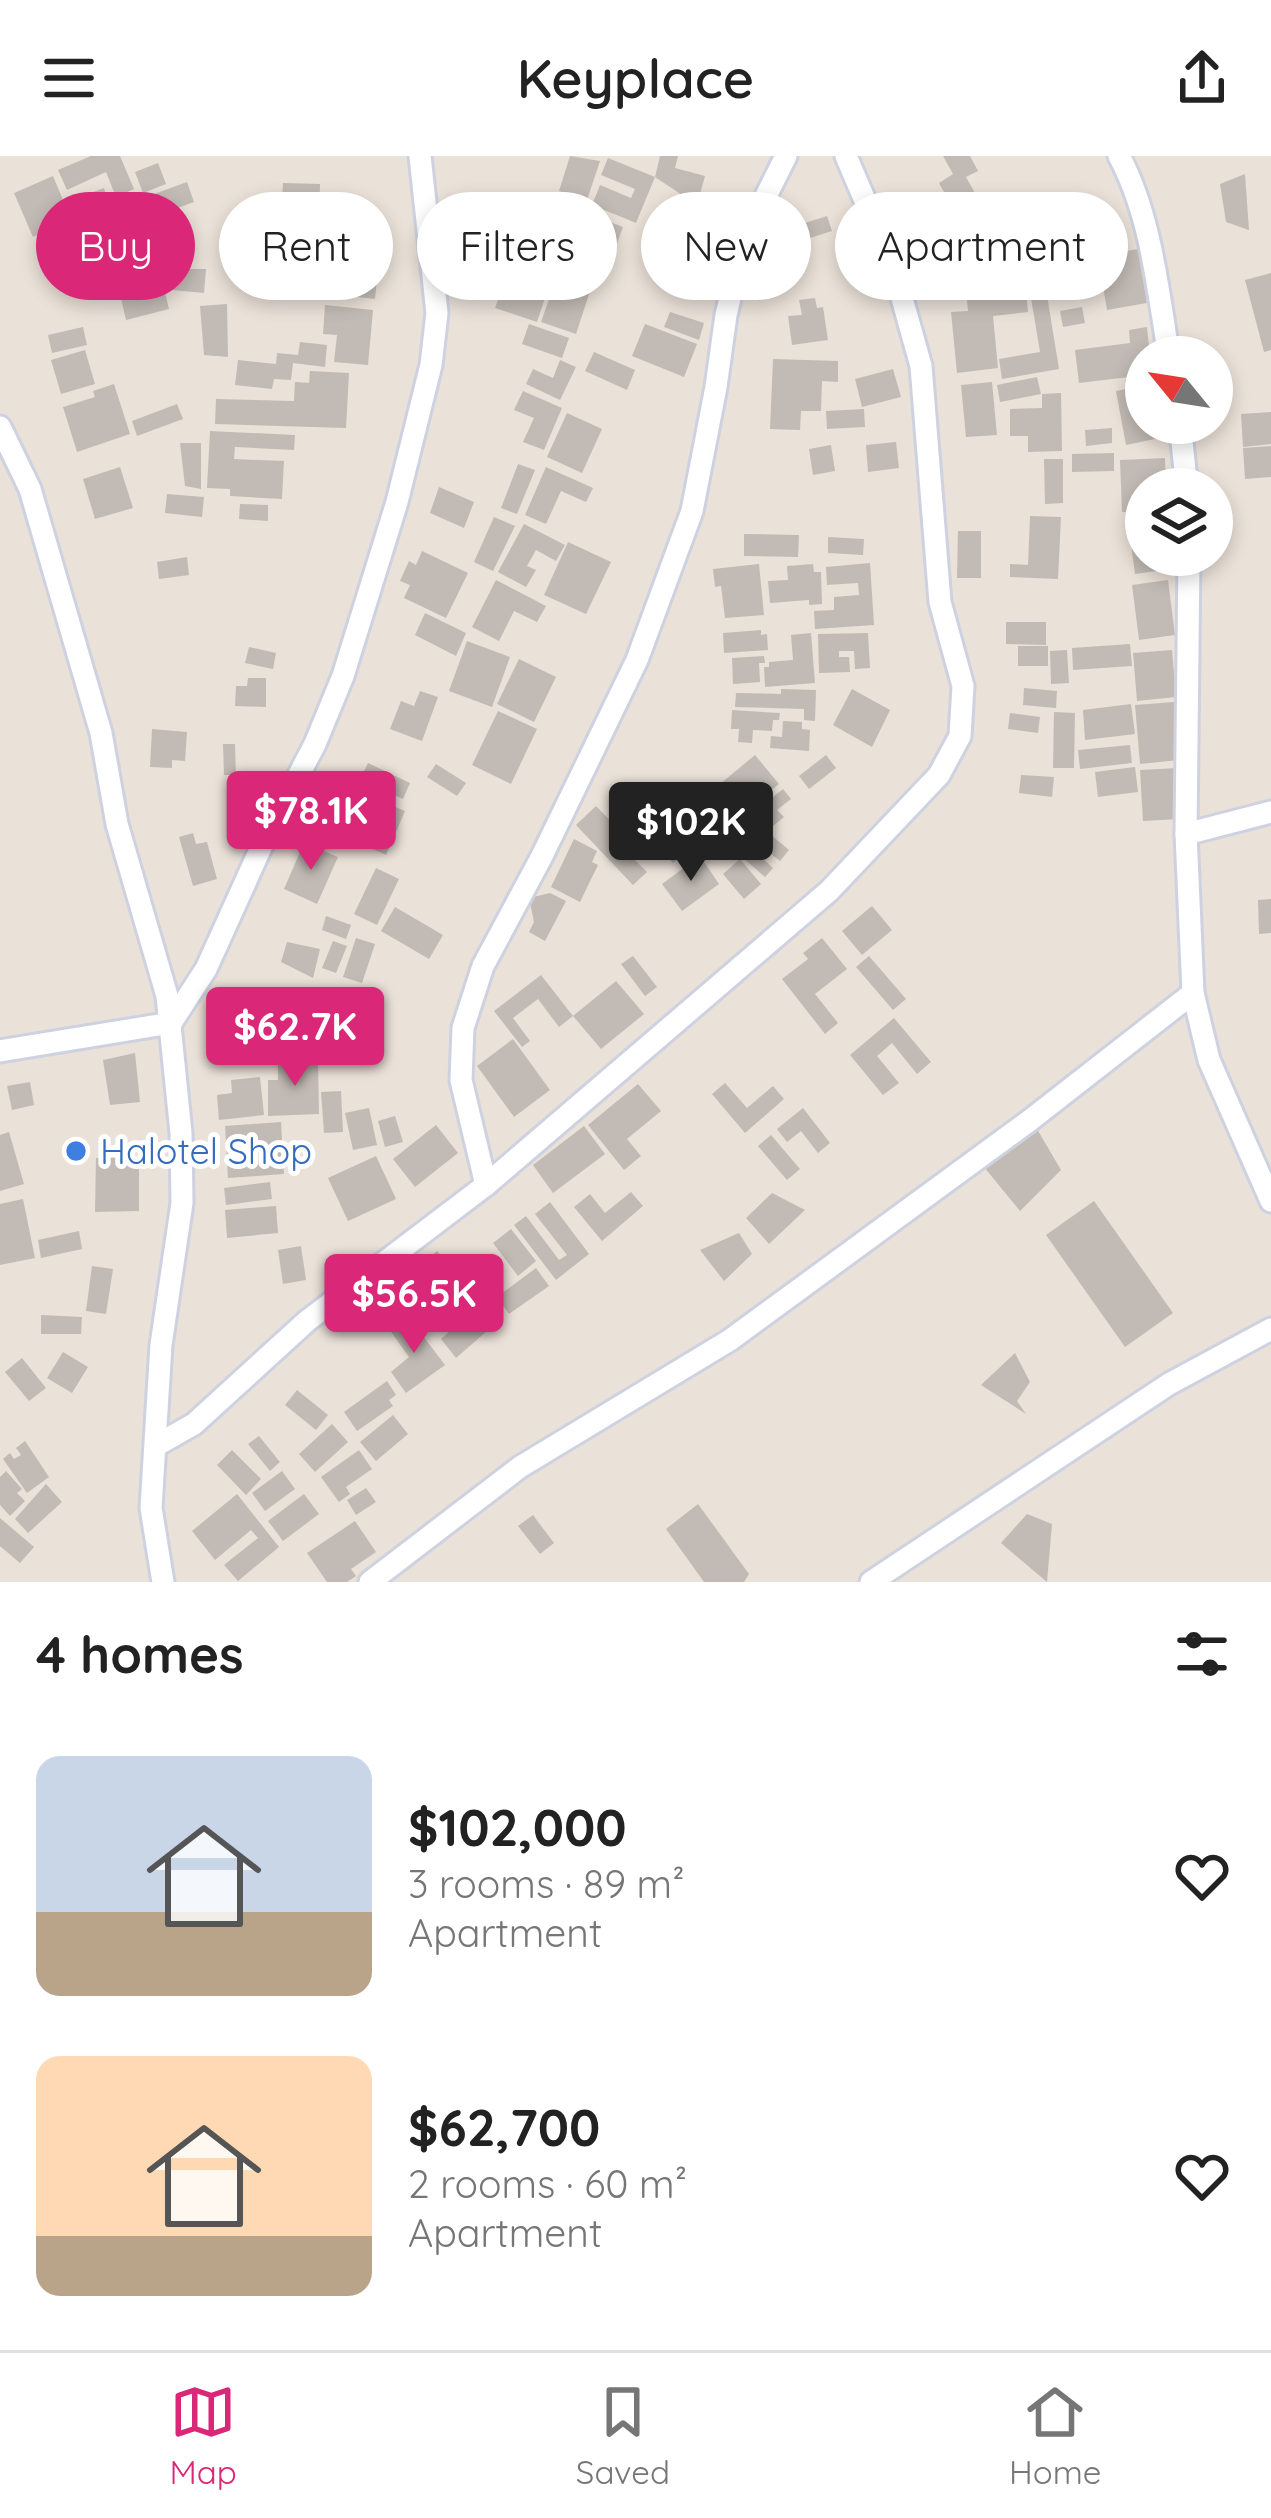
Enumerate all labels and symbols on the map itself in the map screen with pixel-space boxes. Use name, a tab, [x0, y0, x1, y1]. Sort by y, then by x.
north arrow	[1125, 336, 1233, 444]
pin: $78.1K	[213, 771, 409, 873]
pin: $102K	[607, 782, 775, 884]
pin: $62.7K	[197, 987, 393, 1089]
place label: Halotel Shop	[100, 1128, 312, 1173]
marker: Halotel Shop	[63, 1138, 89, 1164]
pin: $56.5K	[316, 1254, 512, 1356]

